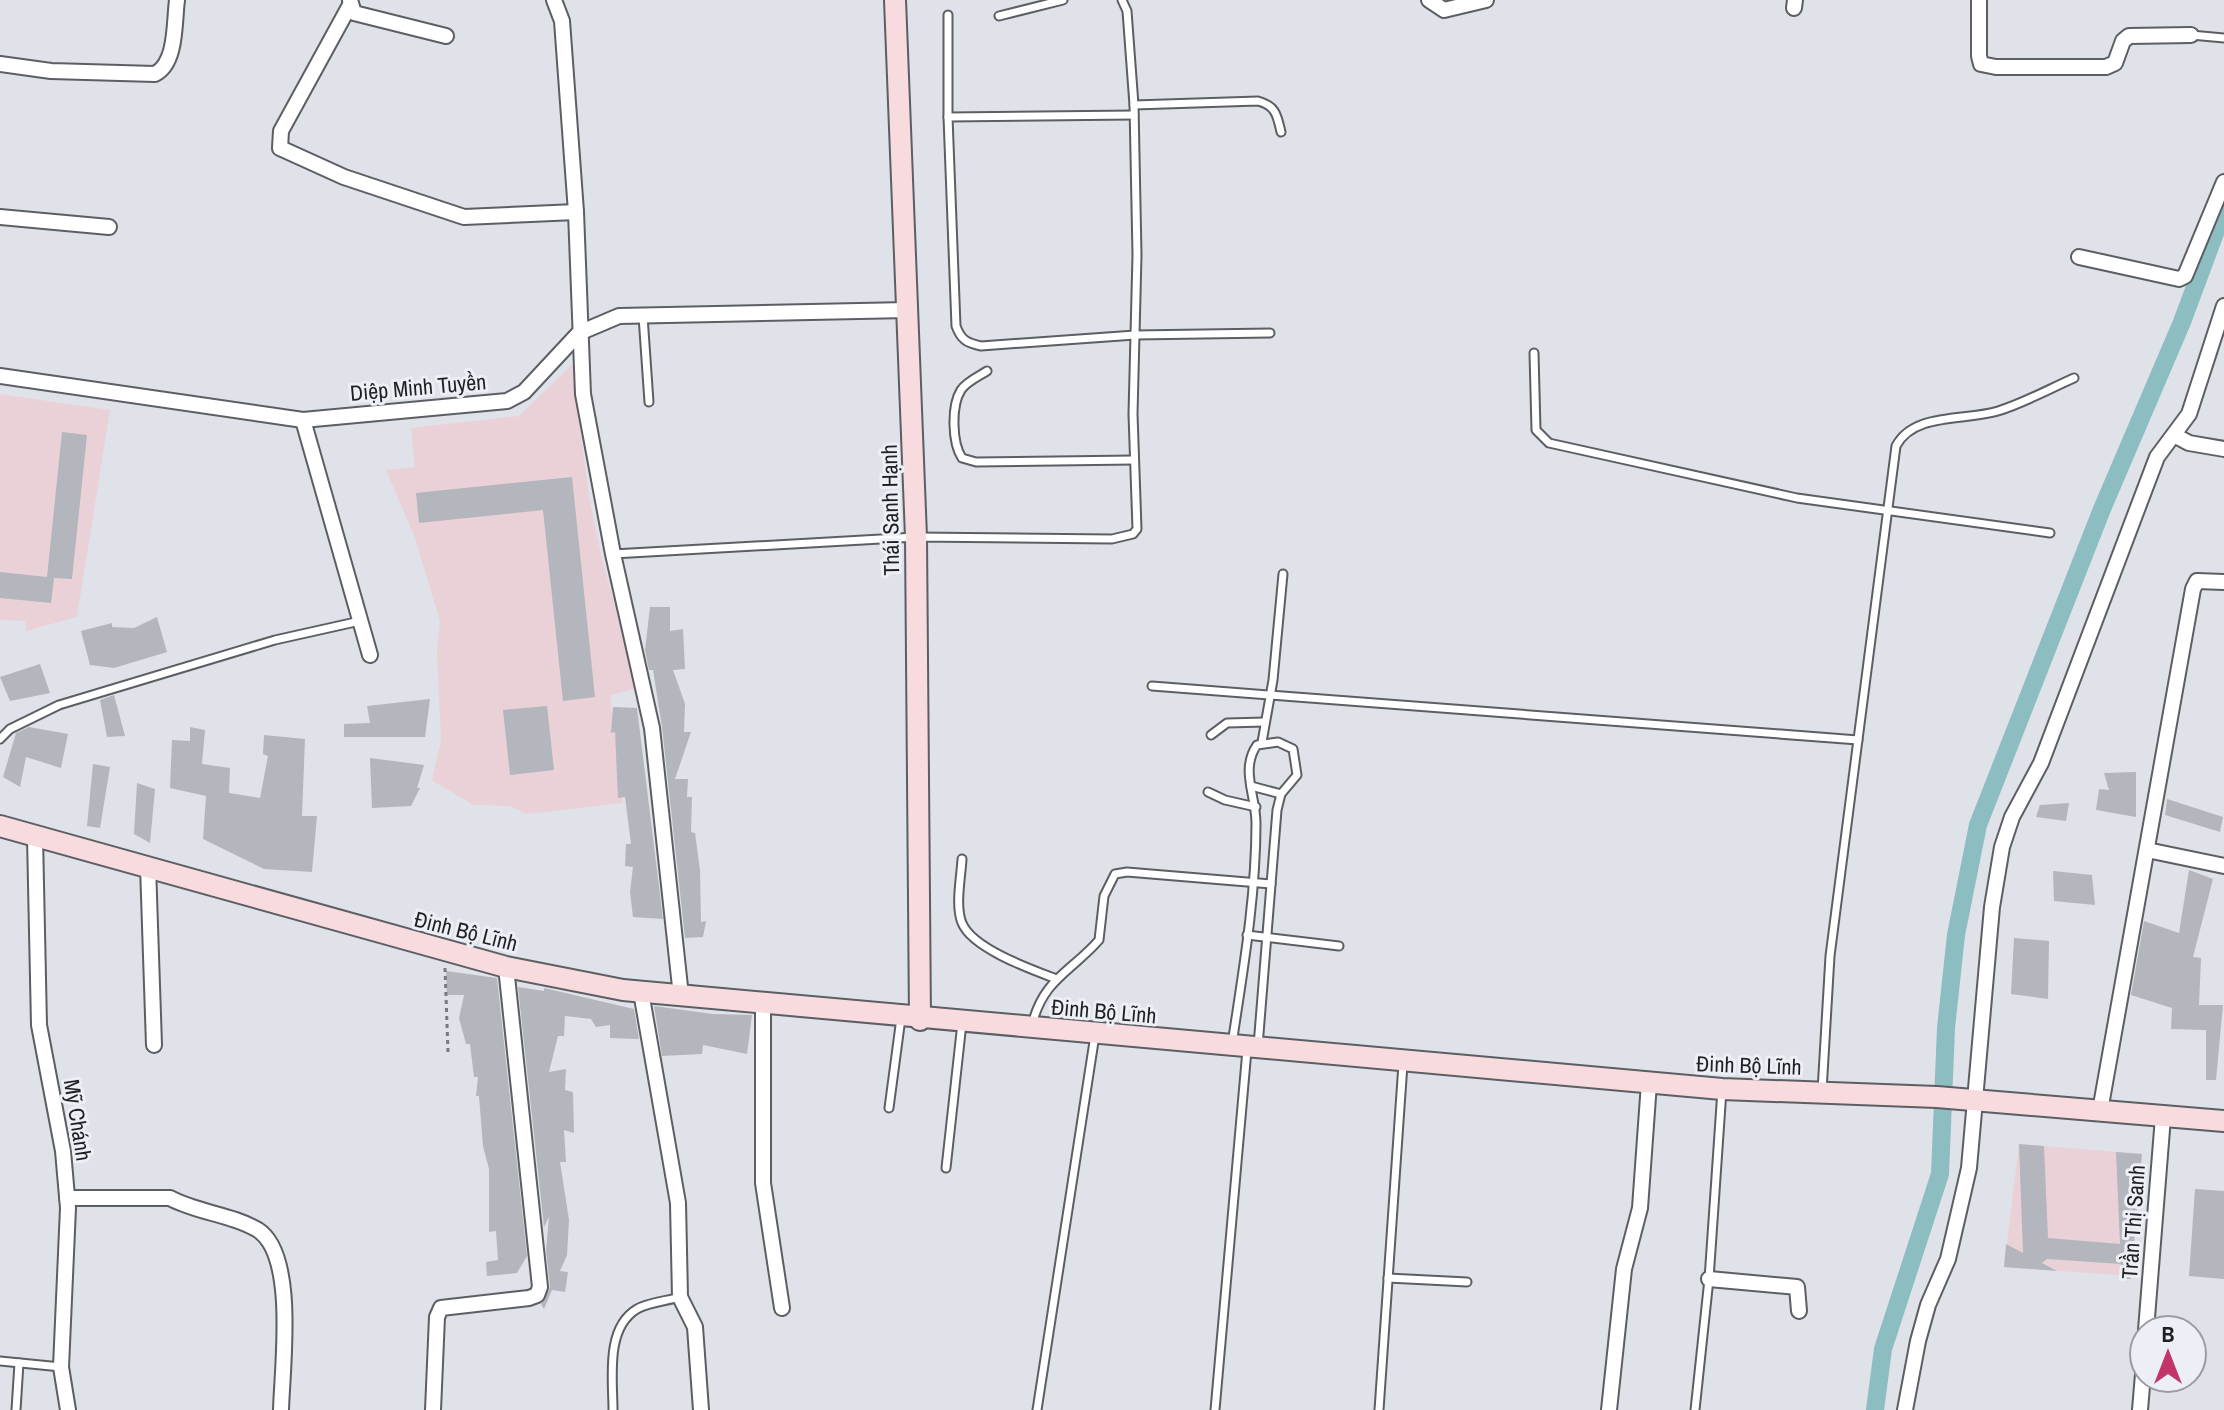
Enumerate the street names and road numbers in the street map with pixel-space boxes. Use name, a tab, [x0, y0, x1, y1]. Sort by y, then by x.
street label: Diệp Minh Tuyền	[349, 366, 487, 408]
street label: Thái Sanh Hạnh	[874, 444, 906, 576]
street label: Đinh Bộ Lĩnh	[411, 904, 521, 958]
street label: Đinh Bộ Lĩnh	[1050, 991, 1158, 1031]
street label: Đinh Bộ Lĩnh	[1696, 1048, 1802, 1082]
street label: Mỹ Chánh	[57, 1077, 99, 1163]
street label: Trần Thị Sanh	[2114, 1164, 2152, 1280]

